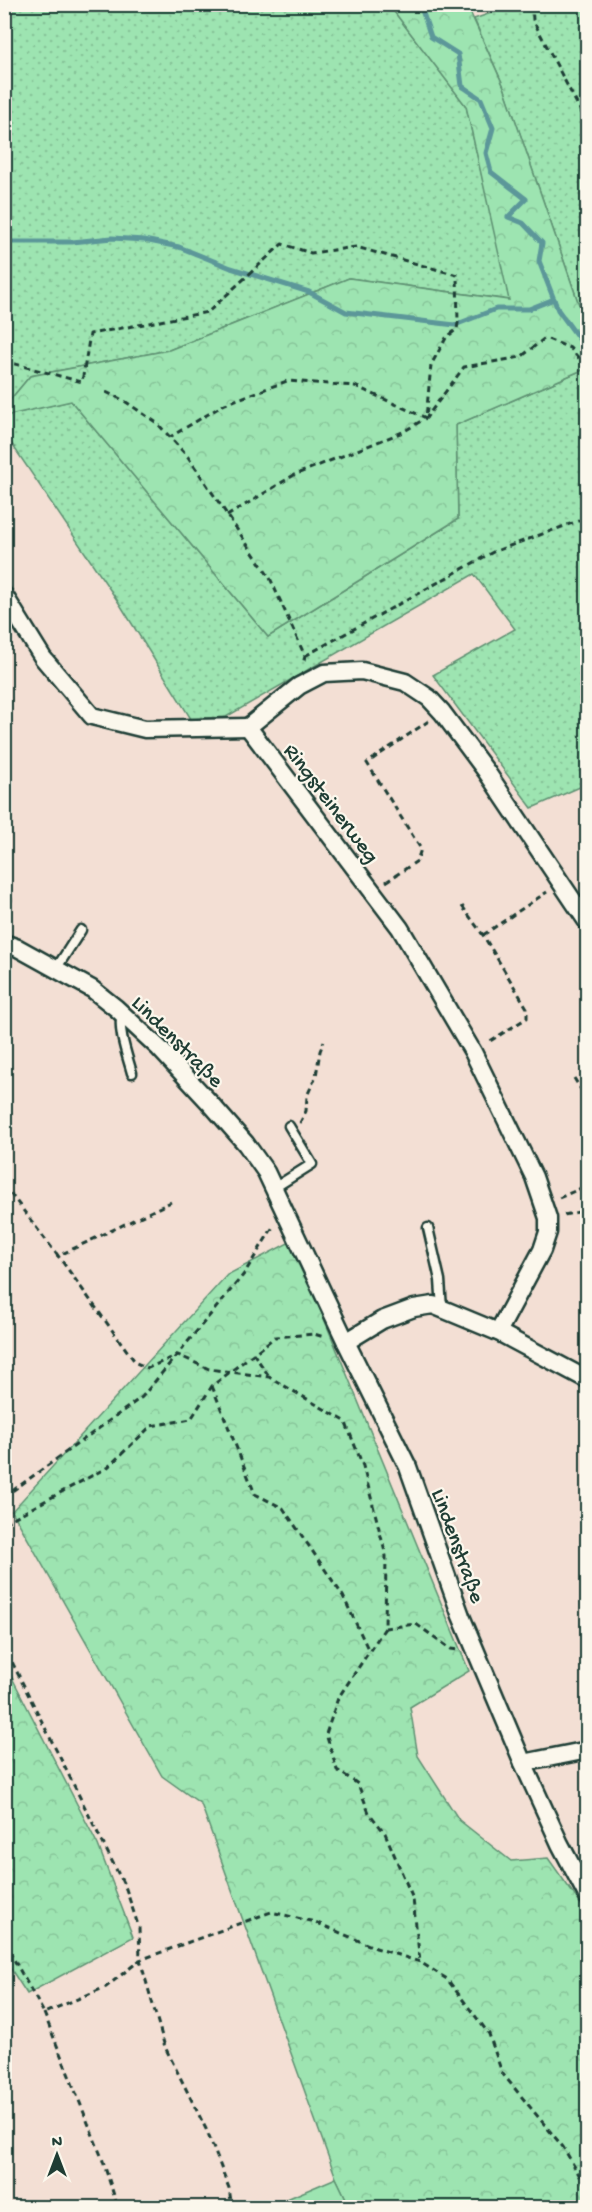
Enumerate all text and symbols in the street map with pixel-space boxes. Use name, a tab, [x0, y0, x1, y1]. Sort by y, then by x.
street label: Ringsteinerweg	[276, 739, 383, 869]
street label: Lindenstraße	[125, 991, 228, 1095]
street label: Lindenstraße	[424, 1486, 489, 1608]
north arrow	[27, 2125, 87, 2185]
text: N	[52, 2134, 63, 2153]

